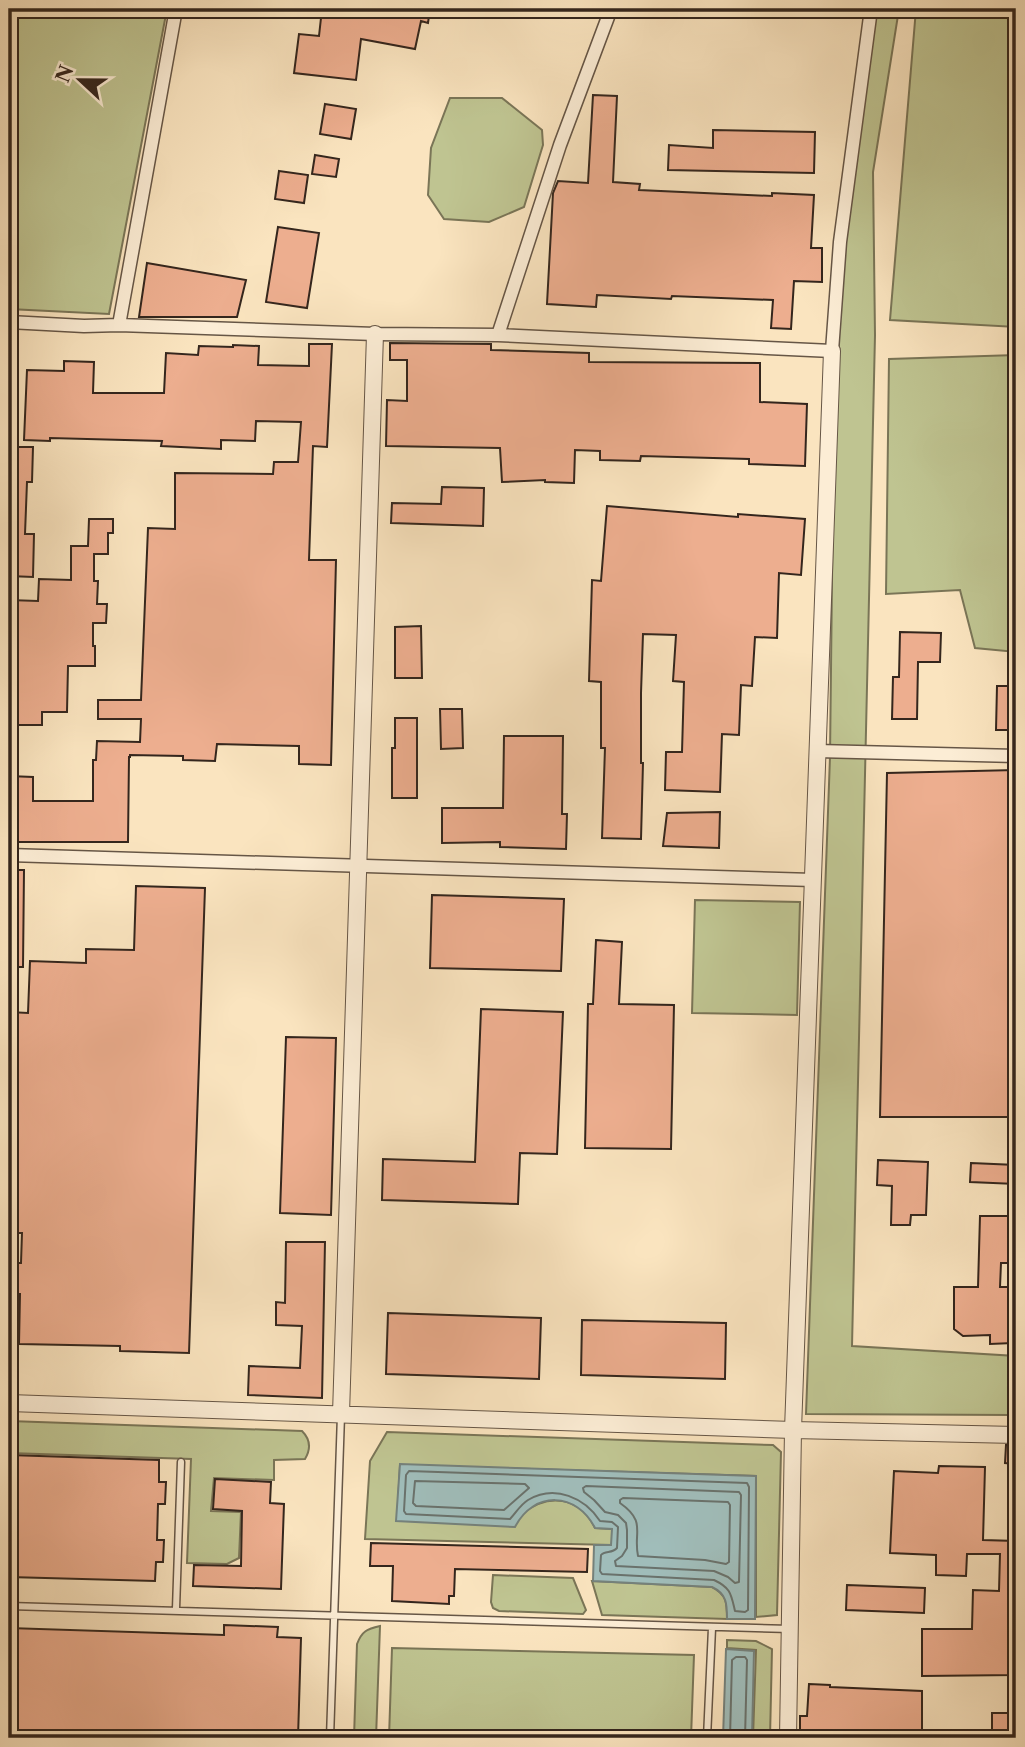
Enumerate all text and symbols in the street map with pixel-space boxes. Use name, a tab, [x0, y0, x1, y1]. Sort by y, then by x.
north arrow	[46, 46, 116, 116]
text: N	[51, 62, 78, 86]

